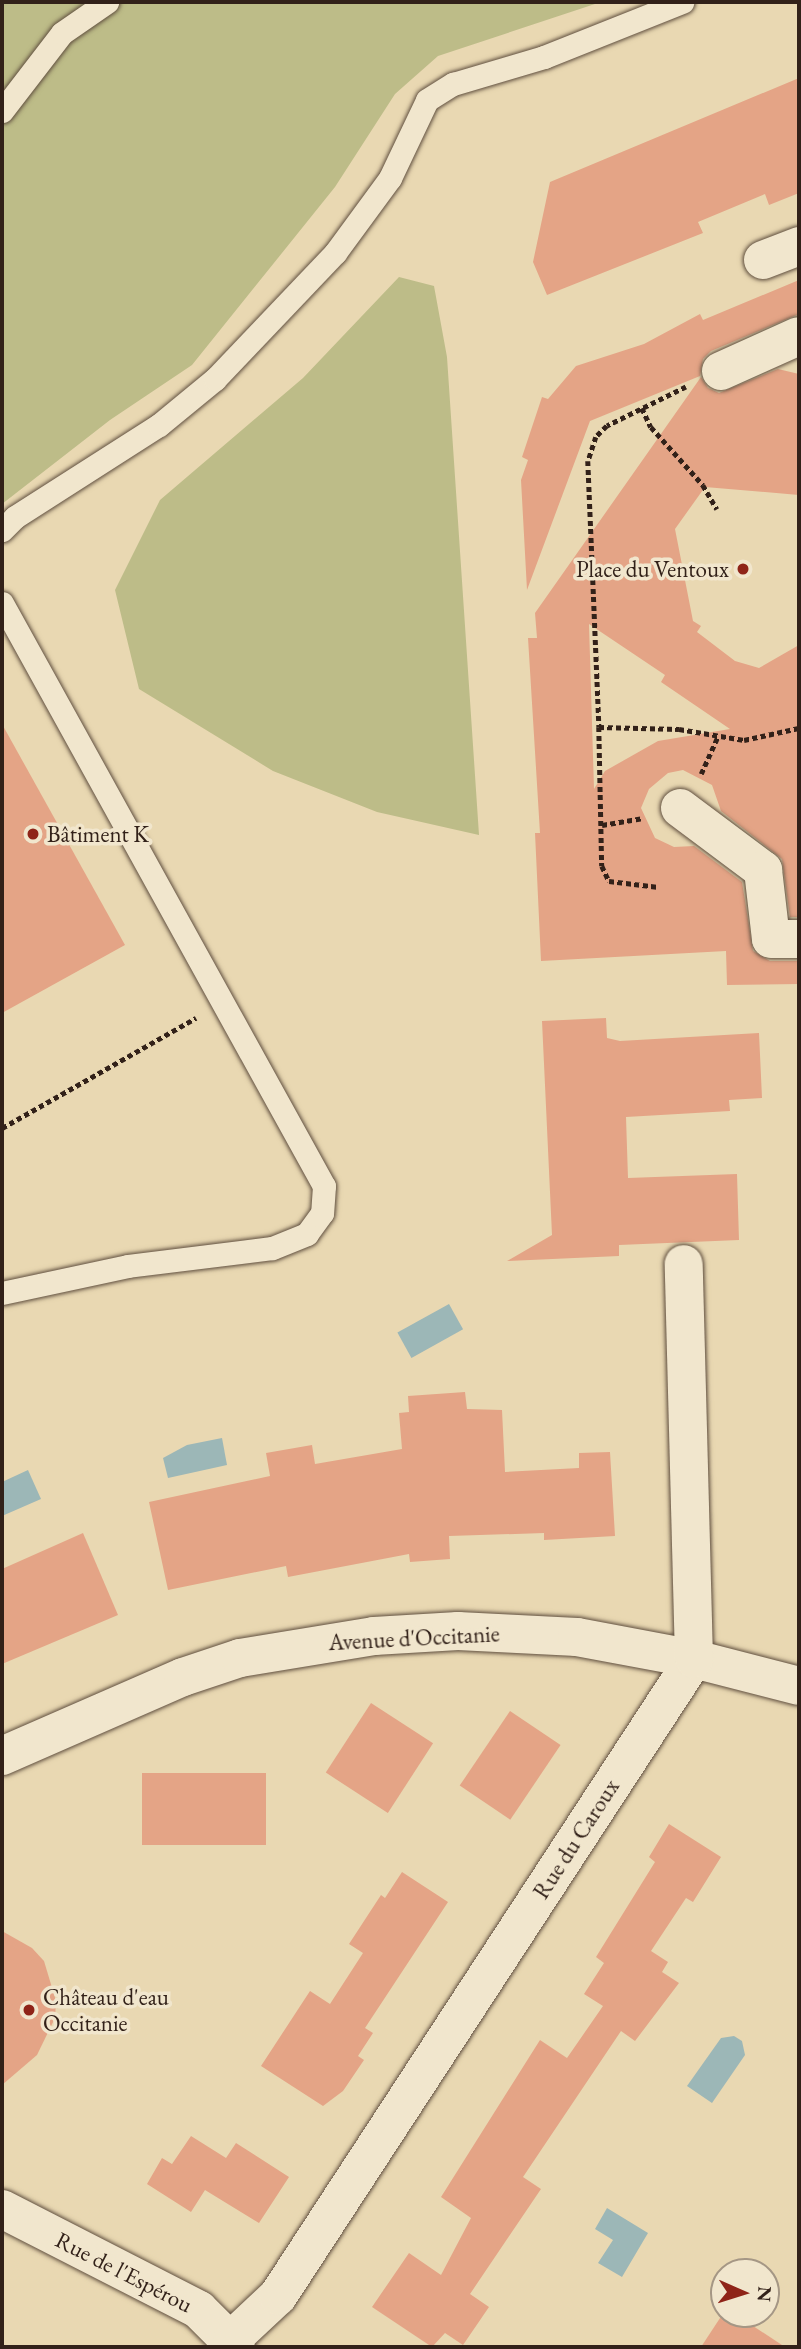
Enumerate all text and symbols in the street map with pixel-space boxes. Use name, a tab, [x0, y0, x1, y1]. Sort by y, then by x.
place label: Place du Ventoux	[576, 555, 729, 583]
marker: Place du Ventoux	[735, 561, 751, 577]
place label: Bâtiment K	[47, 820, 149, 848]
marker: Bâtiment K	[25, 826, 41, 842]
street label: Avenue d'Occitanie	[328, 1620, 500, 1656]
street label: Rue du Caroux	[527, 1774, 625, 1904]
place label: Château d'eau Occitanie	[43, 1983, 169, 2037]
marker: Château d'eau Occitanie	[21, 2002, 37, 2018]
street label: Rue de l'Espérou	[51, 2226, 197, 2318]
north arrow	[710, 2258, 780, 2328]
text: N	[752, 2286, 777, 2302]

